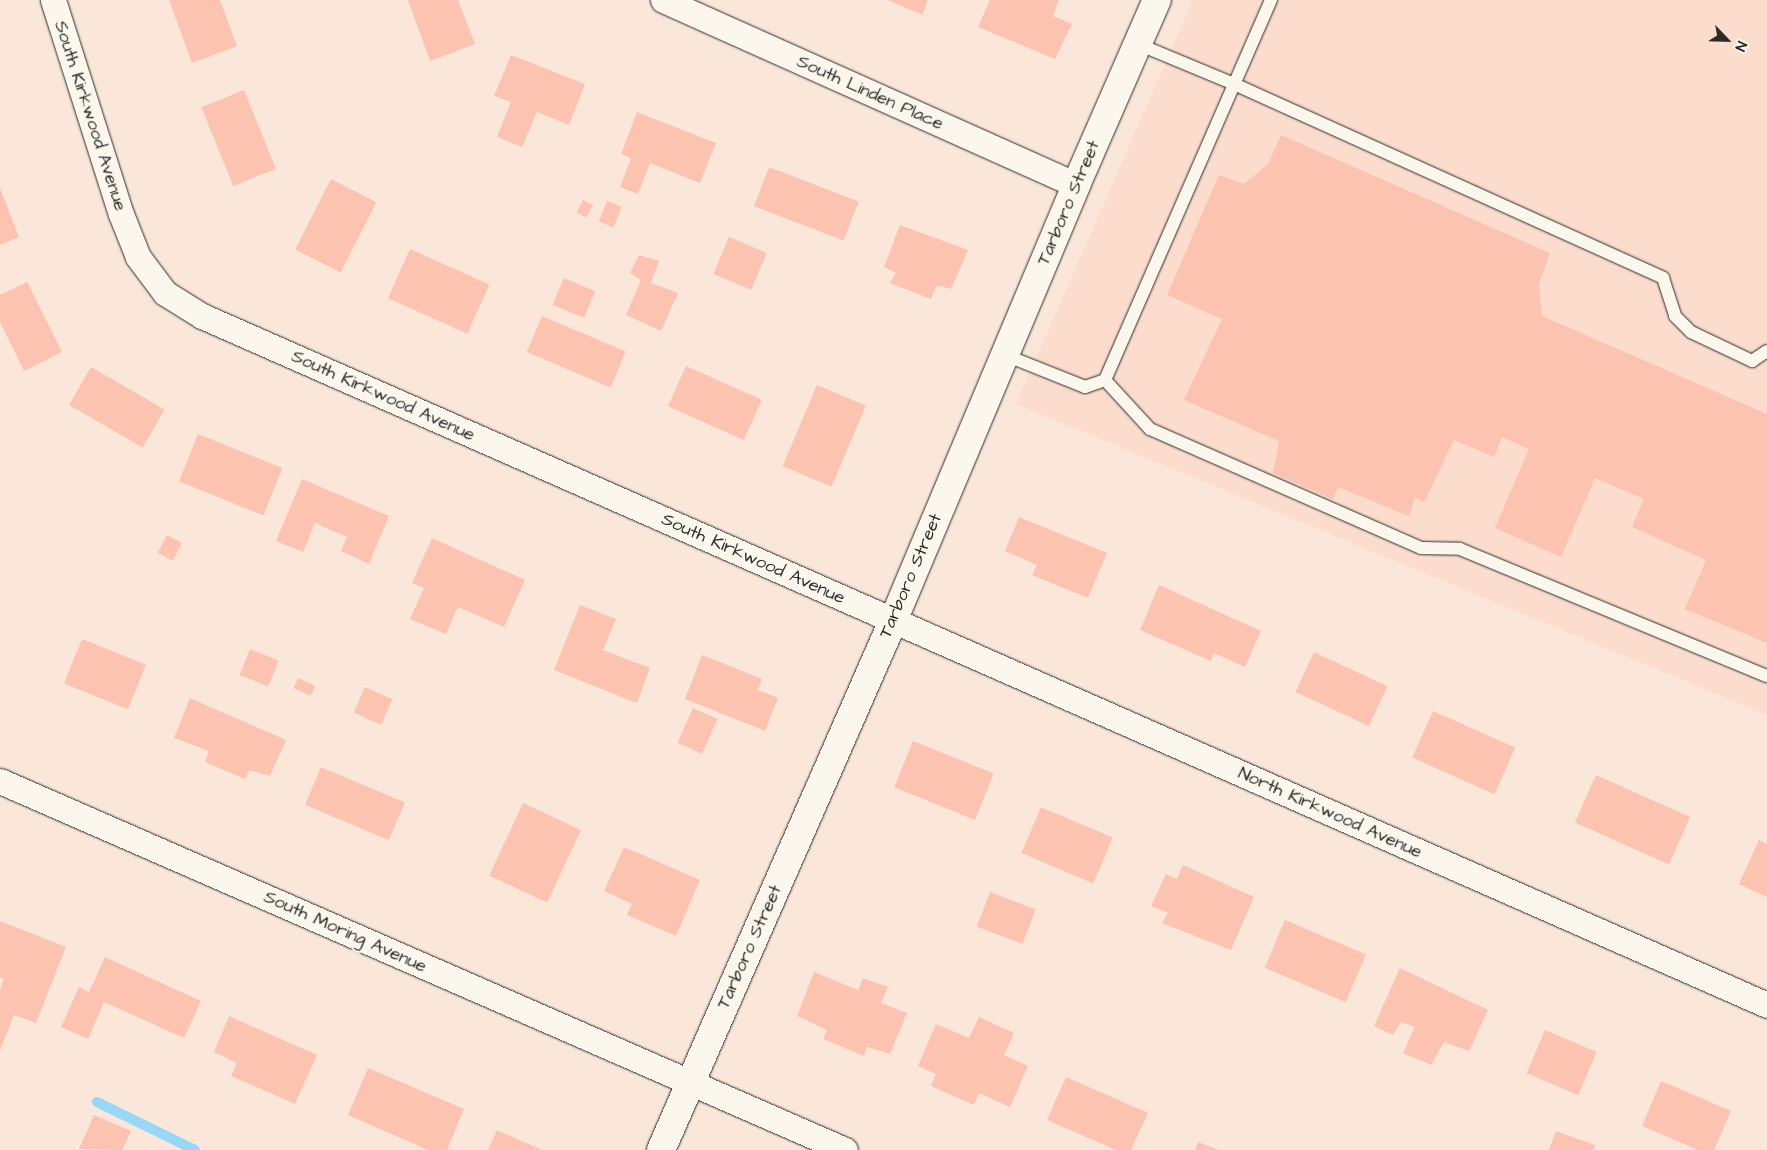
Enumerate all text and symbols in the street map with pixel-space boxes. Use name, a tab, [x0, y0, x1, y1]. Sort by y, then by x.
north arrow	[1702, 15, 1752, 65]
street label: South Kirkwood Avenue	[49, 18, 131, 214]
text: N	[1730, 38, 1752, 54]
street label: South Linden Place	[793, 51, 947, 135]
street label: Tarboro Street	[1033, 137, 1105, 269]
street label: South Kirkwood Avenue	[288, 346, 478, 446]
street label: South Kirkwood Avenue	[658, 509, 848, 609]
street label: Tarboro Street	[875, 510, 947, 642]
street label: North Kirkwood Avenue	[1235, 763, 1425, 863]
street label: Tarboro Street	[713, 882, 787, 1012]
street label: South Moring Avenue	[260, 886, 430, 978]

